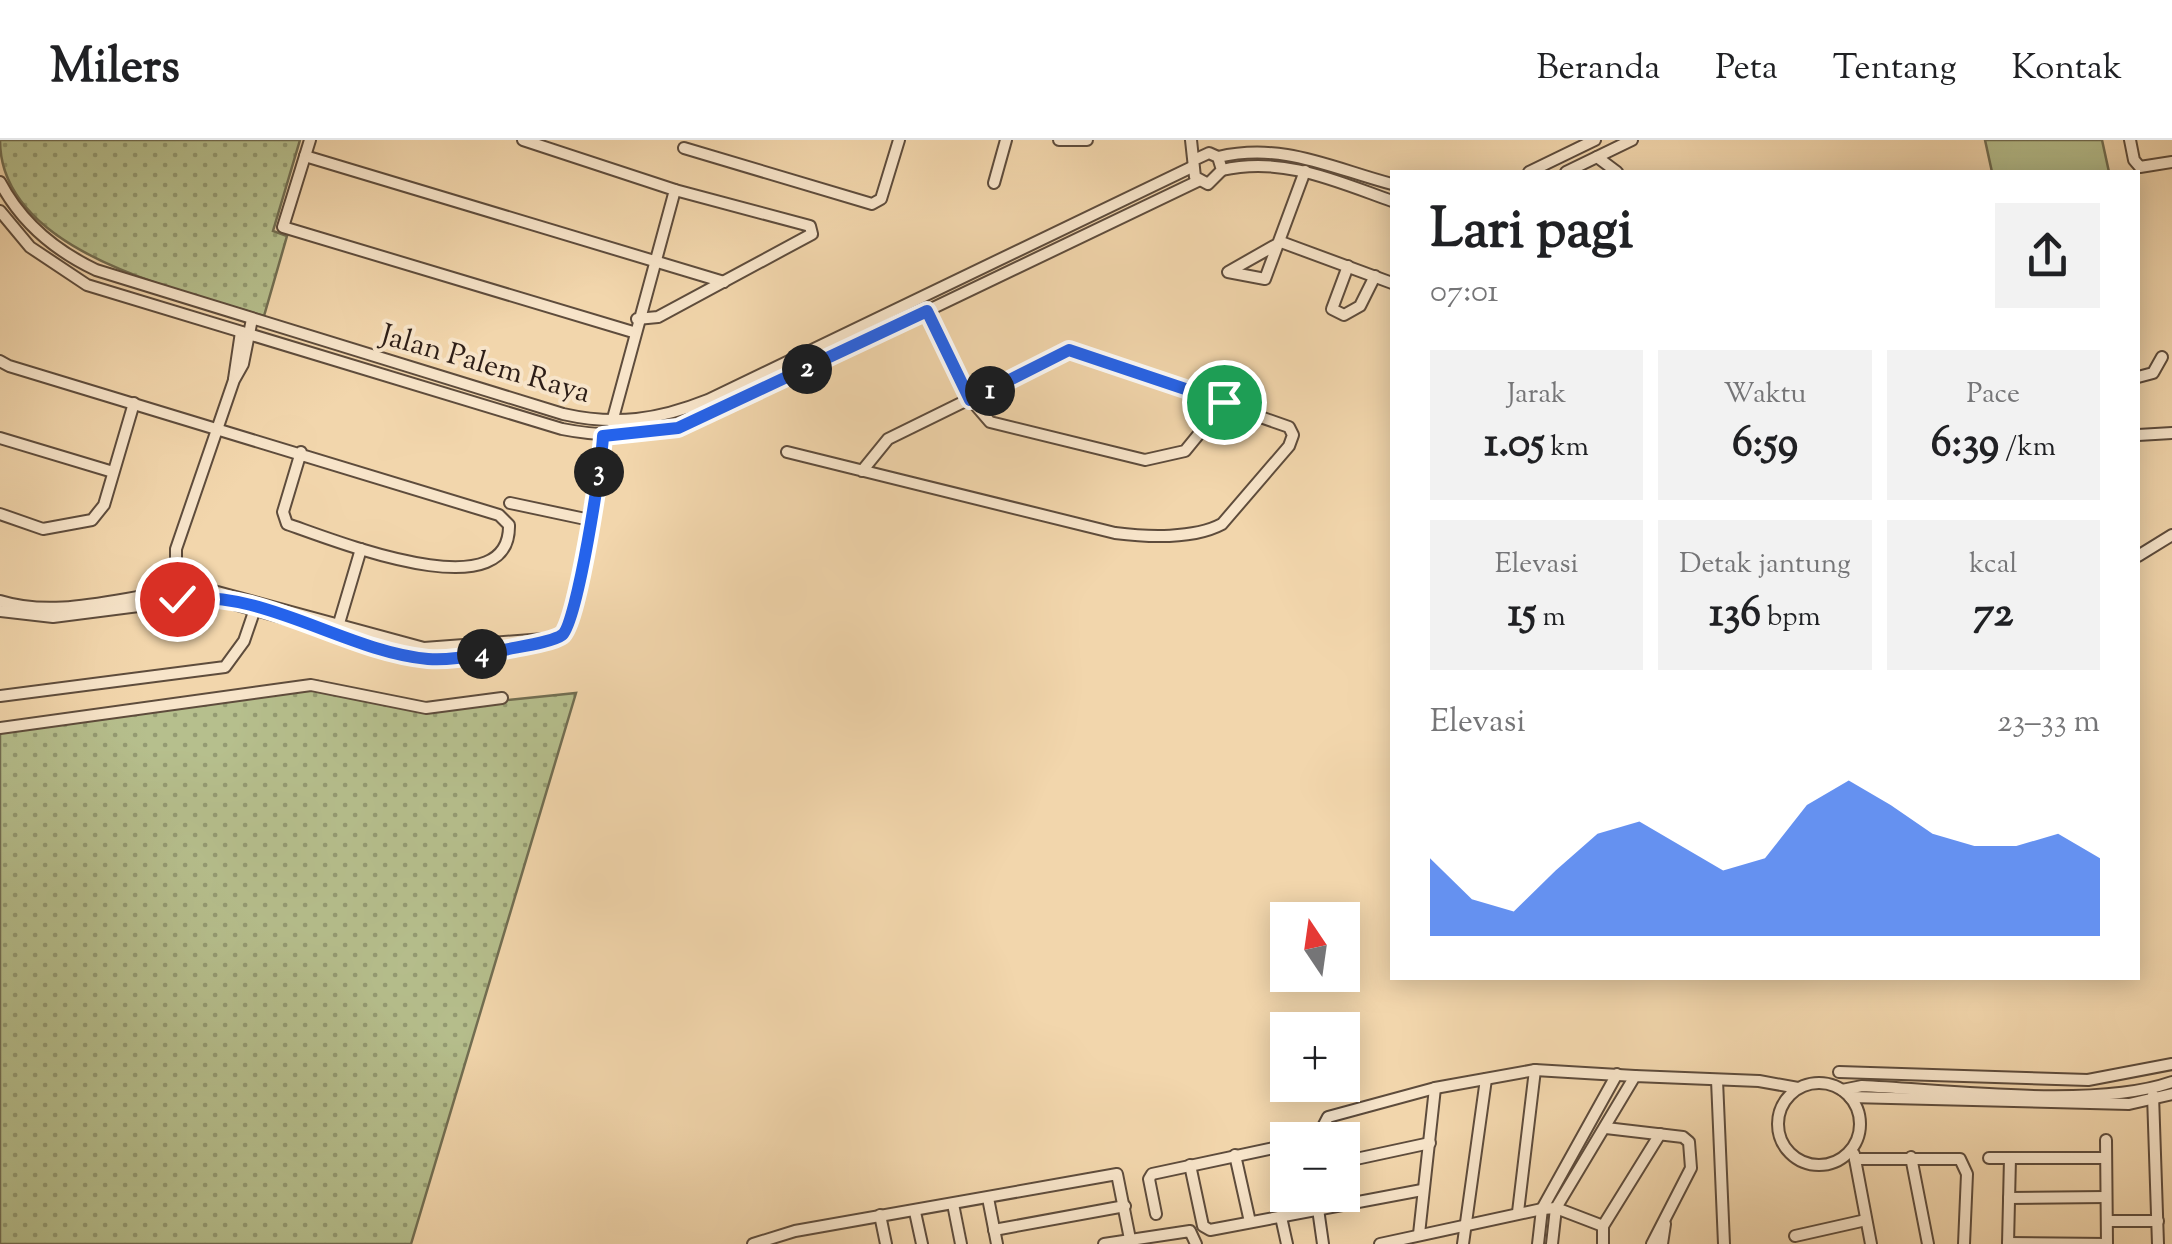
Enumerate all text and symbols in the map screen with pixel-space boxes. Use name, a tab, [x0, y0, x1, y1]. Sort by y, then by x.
text: Milers	[50, 35, 180, 104]
text: Beranda	[1536, 44, 1660, 95]
text: Peta	[1715, 44, 1778, 95]
text: Tentang	[1833, 44, 1957, 95]
text: Kontak	[2012, 44, 2122, 95]
text: Lari pagi	[1430, 193, 1633, 272]
button: share	[1995, 203, 2100, 308]
text: 07:01	[1430, 270, 1498, 316]
street label: Jalan Palem Raya	[374, 314, 595, 416]
pin: 2	[782, 344, 832, 394]
text: 2	[800, 349, 814, 389]
pin	[1182, 360, 1267, 445]
pin: 1	[965, 366, 1015, 416]
text: 1	[985, 371, 995, 411]
icon: arrive	[1197, 375, 1252, 430]
text: Jarak	[1507, 375, 1566, 415]
text: Waktu	[1723, 375, 1807, 415]
text: Pace	[1967, 375, 2020, 415]
text: 1.05	[1484, 415, 1545, 475]
text: 6:59	[1732, 415, 1798, 475]
text: 6:39	[1931, 415, 1999, 475]
text: km	[1545, 428, 1589, 468]
text: /km	[1999, 428, 2056, 468]
pin: 3	[574, 447, 624, 497]
text: 3	[593, 452, 605, 492]
text: Elevasi	[1495, 545, 1578, 585]
text: Detak jantung	[1679, 545, 1851, 585]
text: kcal	[1969, 545, 2017, 585]
pin	[135, 557, 220, 642]
icon: check	[150, 572, 205, 627]
text: 15	[1508, 585, 1536, 645]
text: 136	[1709, 585, 1761, 645]
text: 72	[1973, 585, 2013, 645]
text: m	[1536, 598, 1566, 638]
text: bpm	[1761, 598, 1821, 638]
pin: 4	[457, 629, 507, 679]
text: 4	[475, 634, 489, 674]
text: Elevasi	[1430, 700, 1526, 746]
text: 23–33 m	[1997, 700, 2100, 746]
north arrow	[1270, 902, 1360, 992]
map controls	[1270, 902, 1360, 1212]
button: +	[1270, 1012, 1360, 1102]
button: −	[1270, 1122, 1360, 1212]

